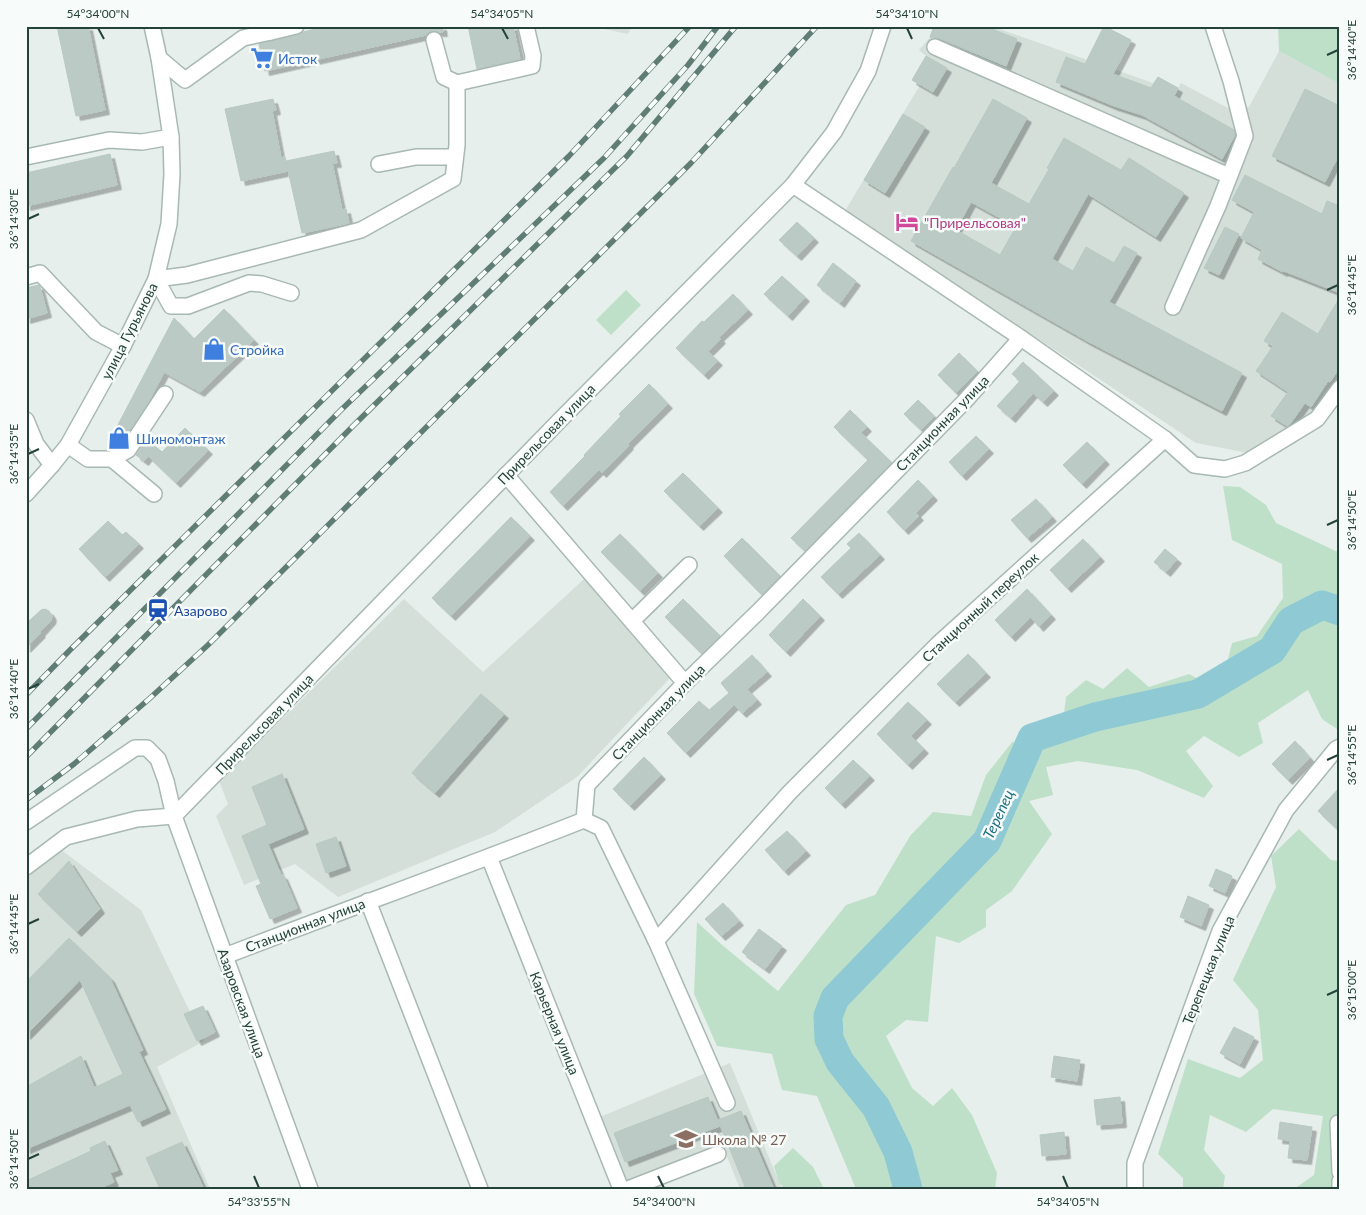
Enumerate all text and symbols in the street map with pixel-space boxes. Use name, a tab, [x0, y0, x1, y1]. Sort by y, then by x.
text: 54°34'00"N	[67, 6, 129, 21]
text: 54°34'05"N	[471, 6, 533, 21]
text: 54°34'10"N	[876, 6, 938, 21]
text: 36°14'40"E	[1344, 20, 1359, 80]
supermarket icon: Исток	[249, 45, 275, 71]
place label: Исток	[278, 50, 318, 67]
text: 36°14'30"E	[6, 189, 21, 249]
hotel icon: "Прирельсовая"	[894, 209, 920, 235]
place label: "Прирельсовая"	[924, 214, 1026, 231]
text: 36°14'45"E	[1344, 255, 1359, 315]
street label: улица Гурьянова	[97, 280, 161, 382]
shop icon: Стройка	[201, 336, 227, 362]
place label: Стройка	[230, 341, 284, 358]
street label: Станционная улица	[892, 371, 992, 475]
street label: Прирельсовая улица	[494, 380, 598, 488]
text: 36°14'35"E	[6, 424, 21, 484]
shop icon: Шиномонтаж	[106, 425, 132, 451]
place label: Шиномонтаж	[136, 430, 226, 447]
text: 36°14'50"E	[1344, 490, 1359, 550]
street label: Станционный переулок	[918, 548, 1042, 665]
station icon: Азарово	[145, 597, 171, 623]
place label: Азарово	[174, 602, 227, 619]
text: 36°14'40"E	[6, 659, 21, 719]
street label: Станционная улица	[608, 660, 708, 764]
street label: Прирельсовая улица	[212, 670, 316, 778]
text: 36°14'55"E	[1344, 725, 1359, 785]
water label: Терепец	[979, 786, 1017, 842]
text: 36°14'45"E	[6, 894, 21, 954]
street label: Станционная улица	[243, 894, 367, 956]
street label: Терепецкая улица	[1178, 913, 1238, 1027]
street label: Азаровская улица	[214, 946, 270, 1060]
text: 36°15'00"E	[1344, 960, 1359, 1020]
street label: Карьерная улица	[527, 969, 583, 1077]
school or university icon: Школа № 27	[673, 1126, 699, 1152]
text: 36°14'50"E	[6, 1129, 21, 1189]
place label: Школа № 27	[702, 1131, 786, 1148]
text: 54°33'55"N	[228, 1194, 290, 1209]
text: 54°34'00"N	[633, 1194, 695, 1209]
text: 54°34'05"N	[1037, 1194, 1099, 1209]

